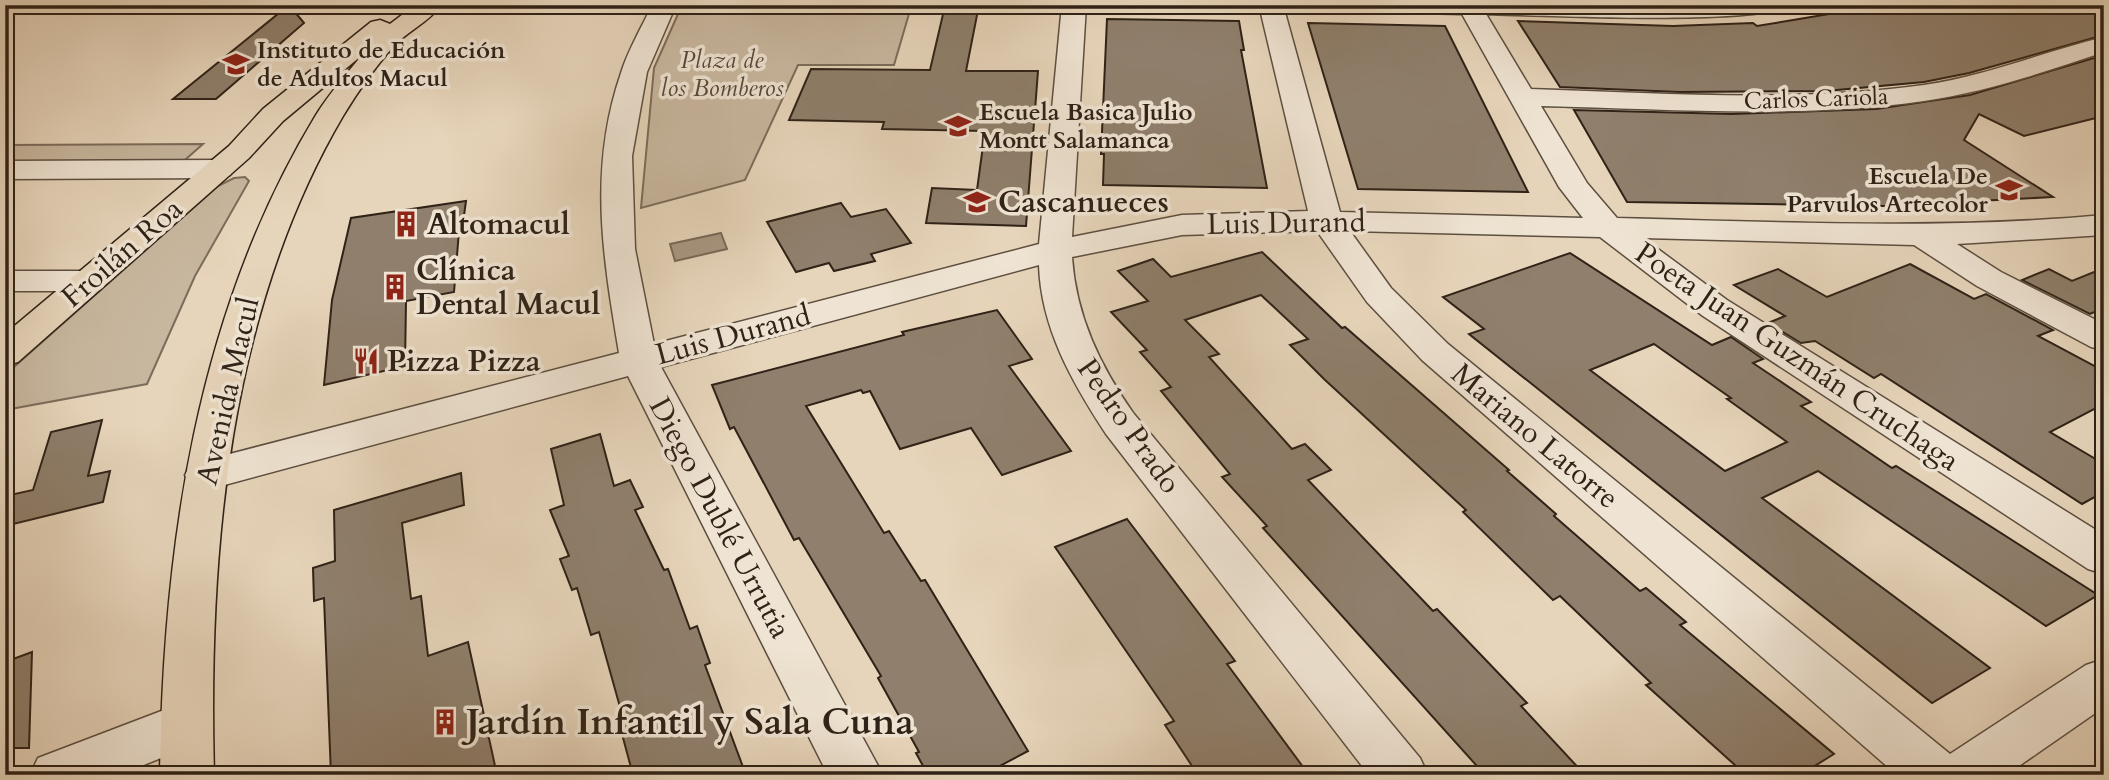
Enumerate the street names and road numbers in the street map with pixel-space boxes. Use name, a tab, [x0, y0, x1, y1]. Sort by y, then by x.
street label: Carlos Cariola	[1743, 80, 1890, 118]
street label: Froilán Roa	[53, 189, 191, 317]
street label: Luis Durand	[1206, 201, 1366, 245]
street label: Poeta Juan Guzmán Cruchaga	[1627, 233, 1967, 481]
street label: Avenida Macul	[186, 293, 270, 489]
street label: Luis Durand	[651, 295, 815, 375]
street label: Pedro Prado	[1067, 350, 1191, 502]
street label: Mariano Latorre	[1442, 354, 1628, 518]
street label: Diego Dublé Urrutia	[639, 390, 801, 646]

